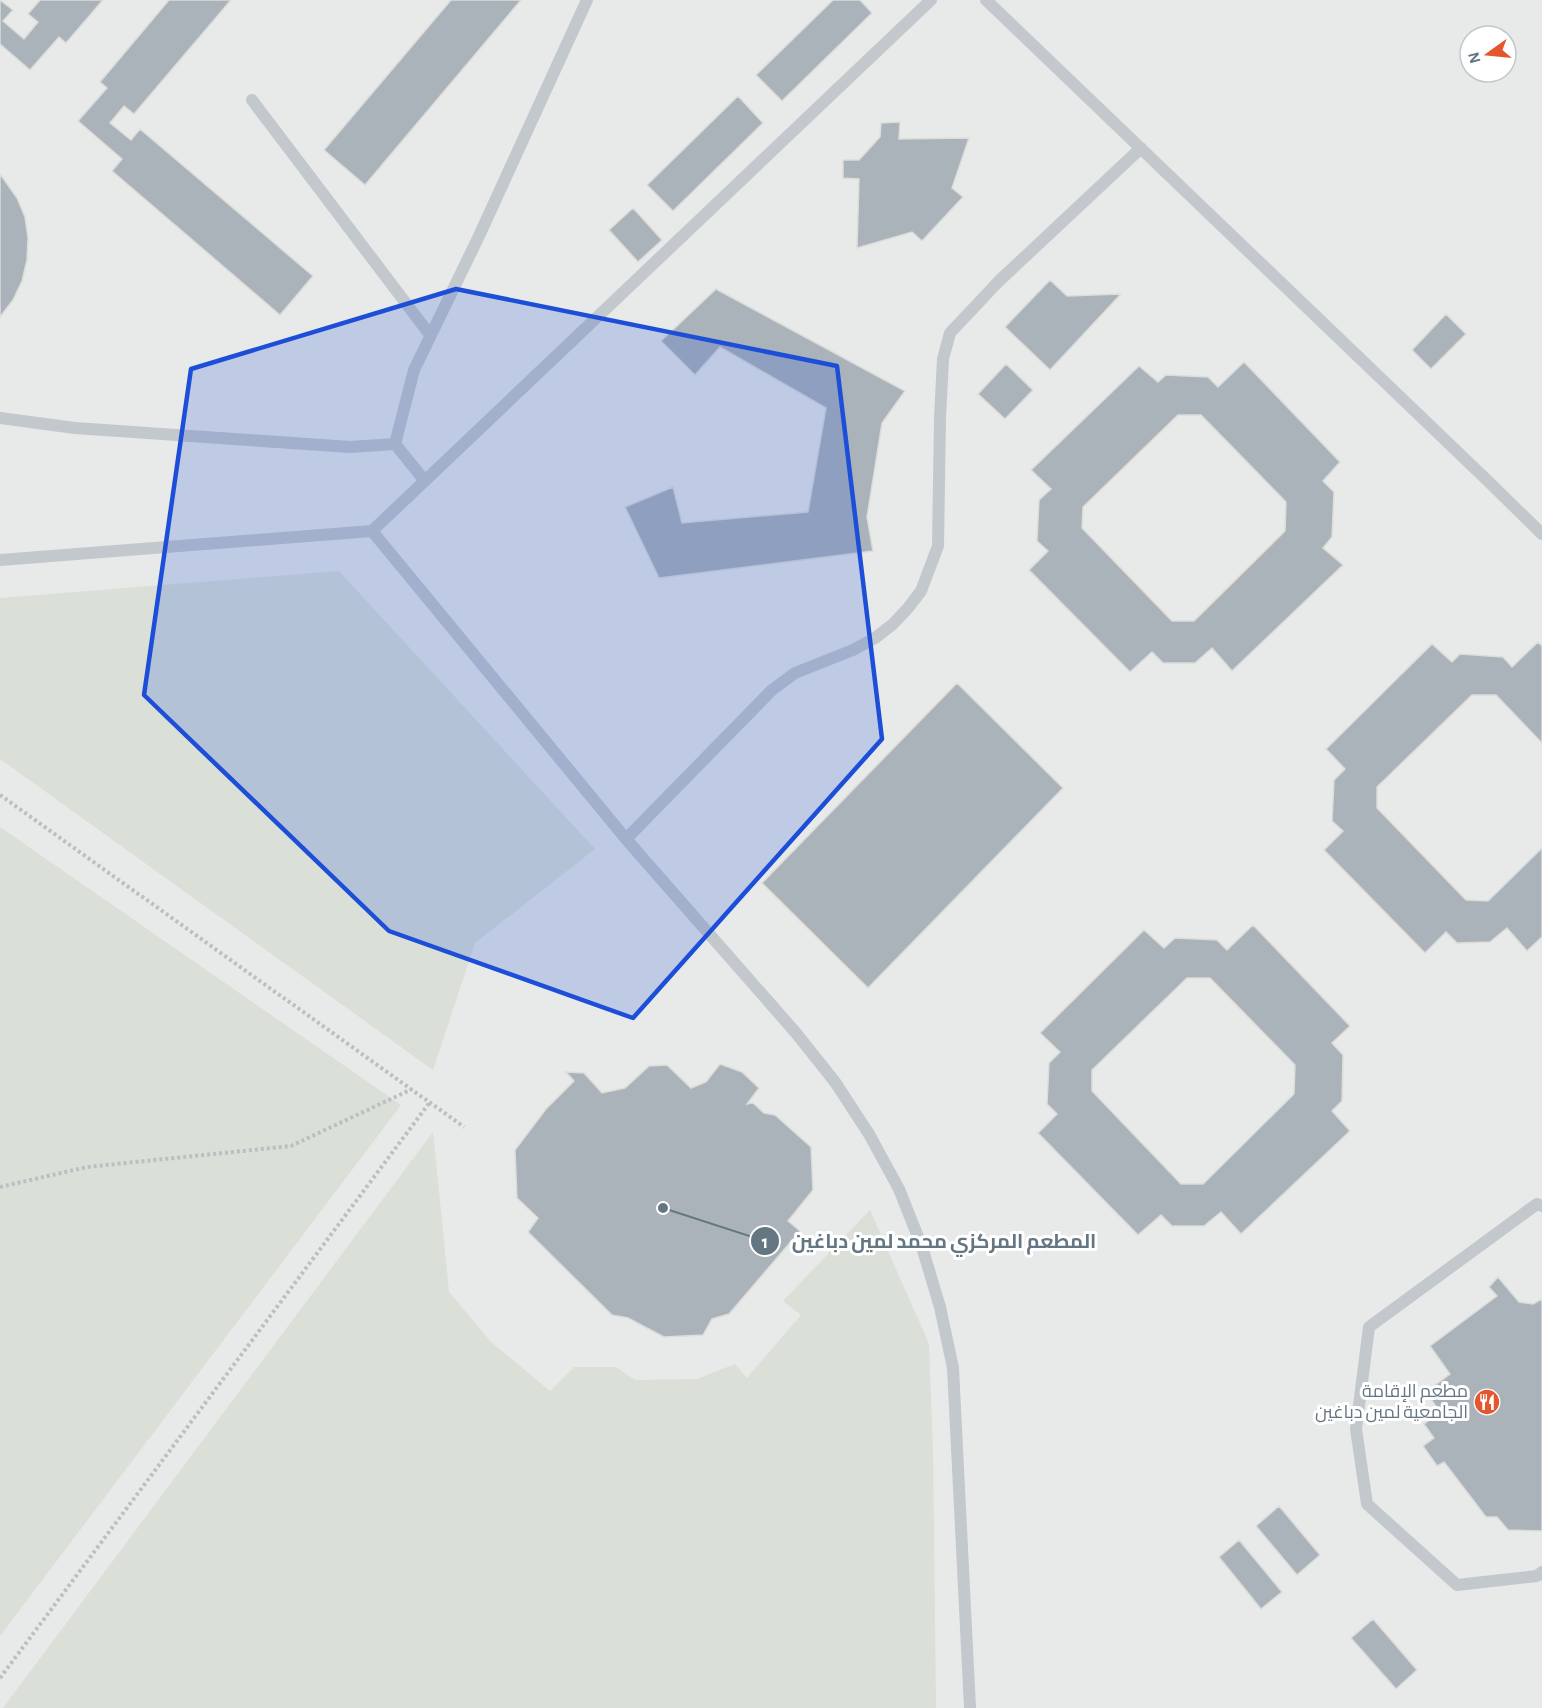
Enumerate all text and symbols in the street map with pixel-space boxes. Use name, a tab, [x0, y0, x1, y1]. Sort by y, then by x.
north arrow	[1458, 24, 1518, 84]
text: N	[1465, 50, 1484, 65]
callout: المطعم المركزي محمد لمين دباغين	[750, 1222, 1108, 1260]
text: المطعم المركزي محمد لمين دباغين	[792, 1232, 1096, 1257]
text: 1	[762, 1234, 768, 1252]
place label: مطعم الإقامة الجامعية لمين دباغين	[1315, 1383, 1468, 1423]
restaurant icon: مطعم الإقامة الجامعية لمين دباغين	[1472, 1387, 1502, 1417]

